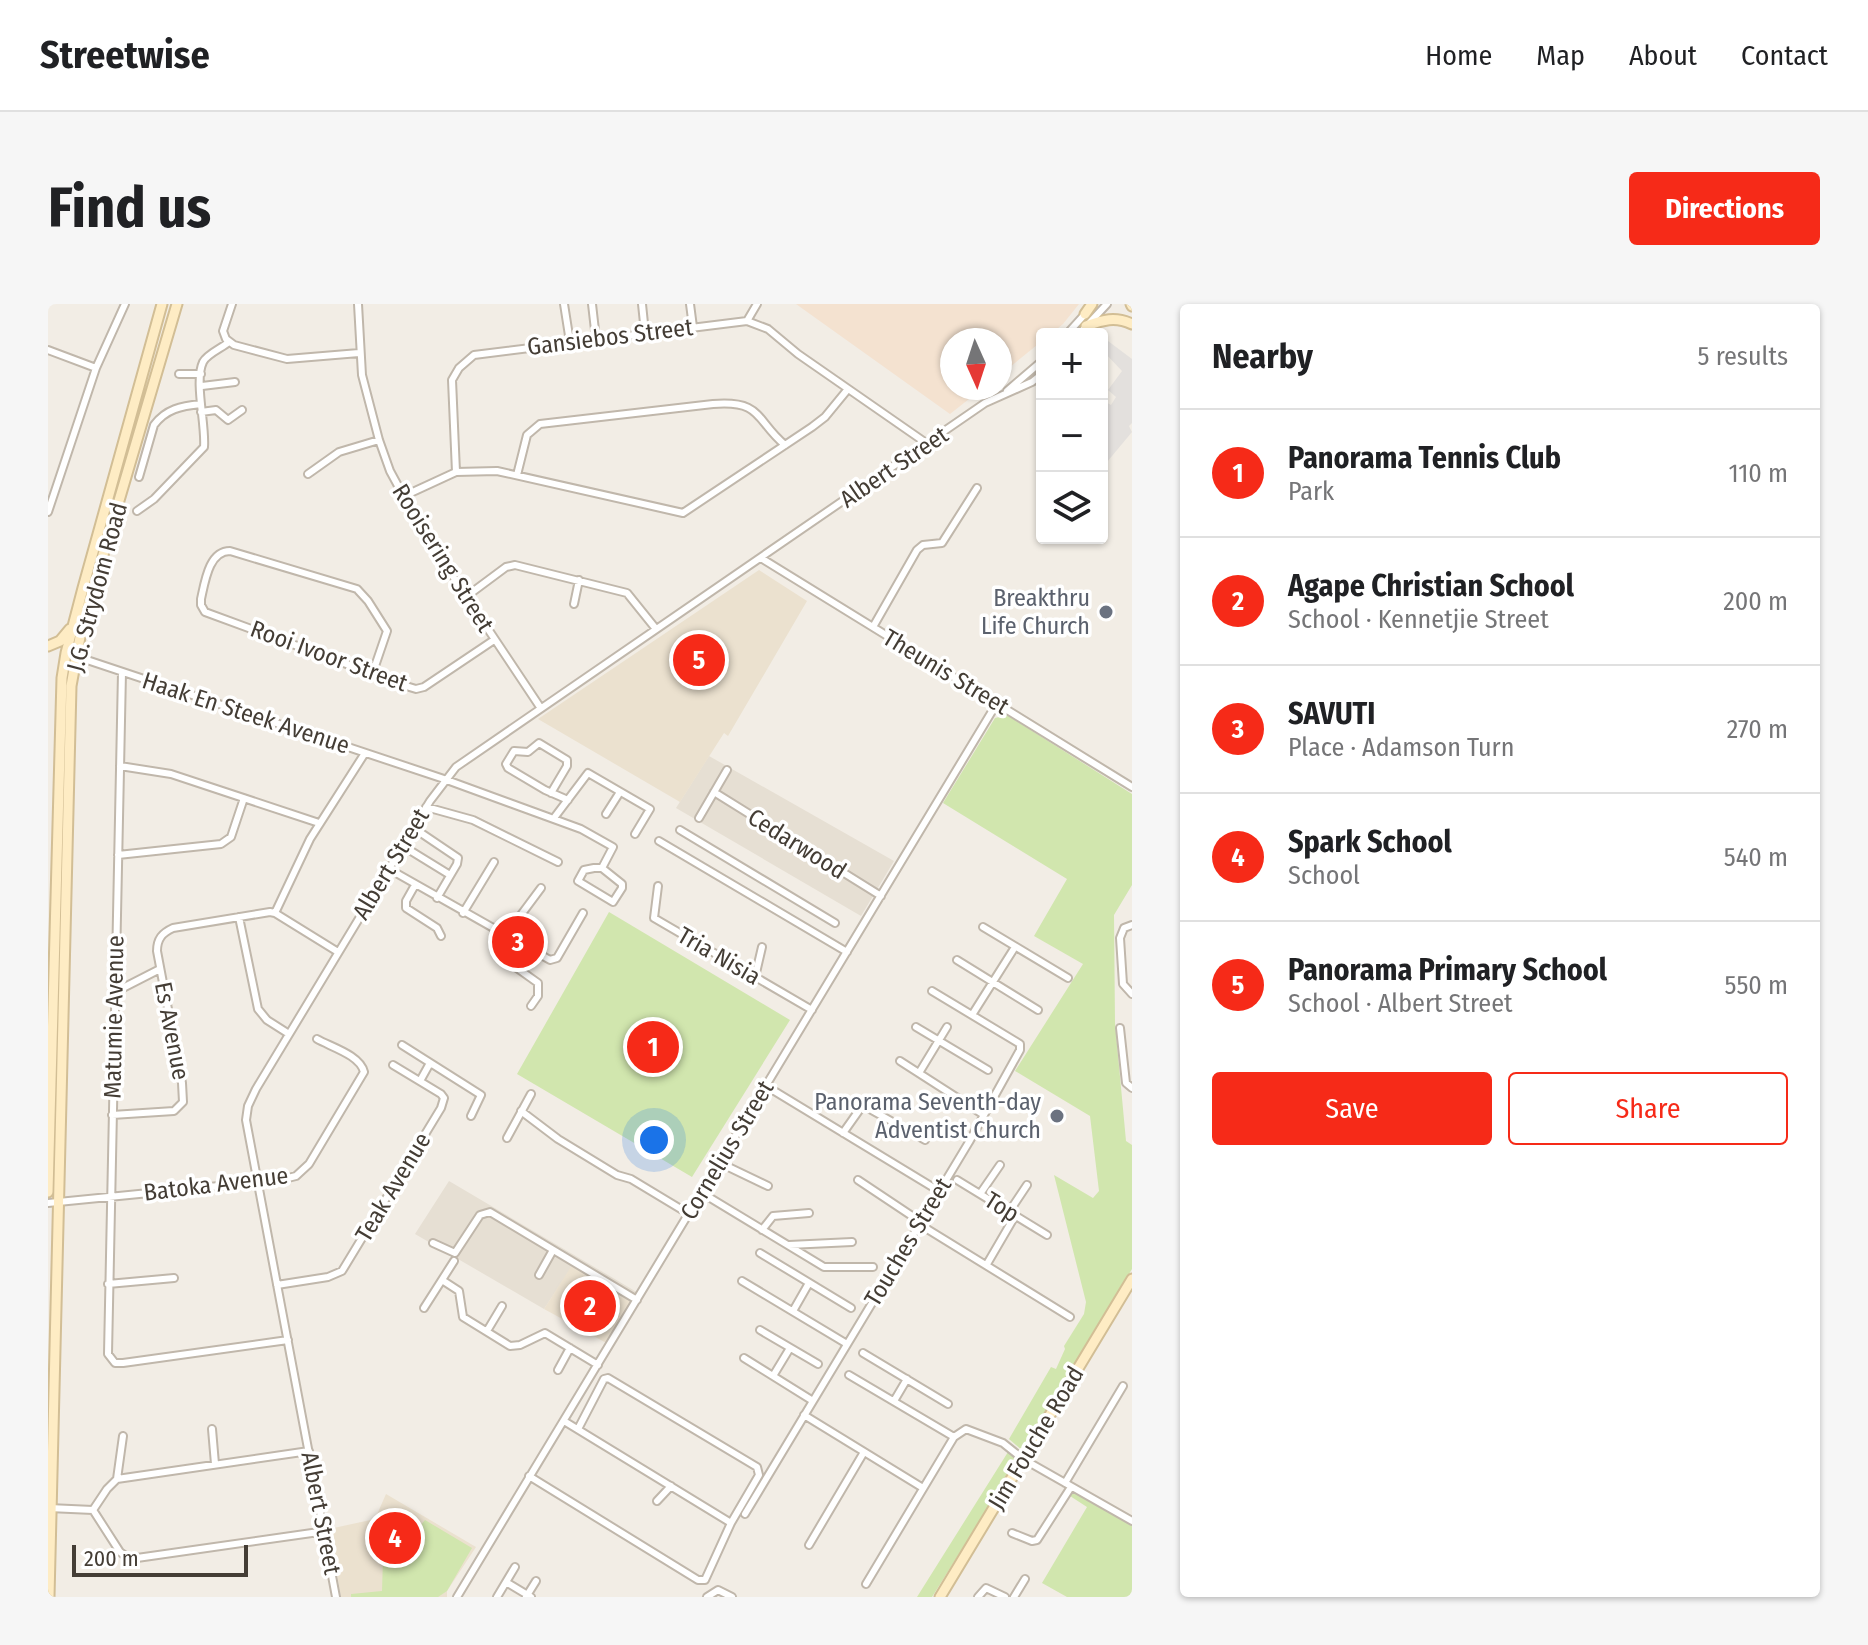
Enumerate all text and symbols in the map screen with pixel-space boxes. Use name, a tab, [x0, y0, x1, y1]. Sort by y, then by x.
text: Streetwise	[40, 32, 210, 78]
text: Home	[1425, 39, 1492, 72]
text: Map	[1536, 39, 1585, 72]
text: About	[1629, 39, 1697, 72]
text: Contact	[1741, 39, 1828, 72]
button: Directions	[1629, 172, 1820, 245]
text: Find us	[48, 175, 211, 242]
street label: Gansiebos Street	[526, 313, 695, 361]
north arrow	[940, 328, 1012, 400]
map controls	[1036, 328, 1108, 544]
button: +	[1036, 328, 1108, 400]
text: Nearby	[1212, 336, 1313, 377]
text: 5 results	[1698, 341, 1788, 372]
button: −	[1036, 400, 1108, 472]
street label: Albert Street	[835, 421, 954, 513]
text: Panorama Tennis Club	[1288, 440, 1561, 476]
text: 1	[1233, 458, 1244, 489]
text: 110 m	[1728, 458, 1788, 489]
button: layers	[1036, 472, 1108, 544]
text: Park	[1288, 476, 1334, 507]
street label: Rooisering Street	[386, 479, 500, 637]
street label: J.G. Strydom Road	[61, 499, 133, 675]
text: Agape Christian School	[1288, 568, 1574, 604]
place label: Breakthru Life Church	[981, 584, 1090, 640]
text: 2	[1232, 586, 1244, 617]
text: 200 m	[1723, 586, 1788, 617]
marker: Breakthru Life Church	[1097, 603, 1115, 621]
text: School · Kennetjie Street	[1288, 604, 1549, 635]
street label: Rooi Ivoor Street	[247, 615, 411, 697]
street label: Theunis Street	[878, 623, 1014, 721]
pin: 5	[673, 630, 725, 690]
street label: Haak En Steek Avenue	[139, 666, 353, 760]
text: SAVUTI	[1288, 696, 1375, 732]
text: 3	[1232, 714, 1244, 745]
text: 270 m	[1727, 714, 1788, 745]
text: Place · Adamson Turn	[1288, 732, 1514, 763]
street label: Albert Street	[347, 803, 435, 925]
street label: Cedarwood	[743, 803, 851, 885]
text: Spark School	[1288, 824, 1452, 860]
text: 4	[1231, 842, 1245, 873]
text: 540 m	[1724, 842, 1788, 873]
text: School	[1288, 860, 1360, 891]
pin: 3	[492, 912, 544, 972]
street label: Tria Nisia	[673, 921, 765, 991]
street label: Matumie Avenue	[99, 935, 129, 1099]
text: Panorama Primary School	[1288, 952, 1607, 988]
text: 5	[1232, 970, 1244, 1001]
text: 550 m	[1725, 970, 1788, 1001]
street label: Es Avenue	[149, 980, 195, 1082]
text: School · Albert Street	[1288, 988, 1513, 1019]
pin: 1	[627, 1017, 679, 1077]
button: Save	[1212, 1072, 1492, 1145]
button: Share	[1508, 1072, 1788, 1145]
street label: Cornelius Street	[675, 1075, 780, 1225]
place label: Panorama Seventh-day Adventist Church	[814, 1088, 1041, 1144]
marker: Panorama Seventh-day Adventist Church	[1048, 1107, 1066, 1125]
your location	[634, 1120, 674, 1160]
street label: Teak Avenue	[350, 1127, 436, 1247]
street label: Batoka Avenue	[142, 1161, 290, 1207]
street label: Touches Street	[859, 1173, 957, 1311]
street label: Top	[980, 1186, 1024, 1228]
pin: 2	[564, 1276, 616, 1336]
street label: Jim Fouche Road	[982, 1361, 1090, 1515]
street label: Albert Street	[295, 1449, 347, 1577]
pin: 4	[369, 1508, 421, 1568]
scale bar	[72, 1541, 248, 1577]
text: 200 m	[84, 1545, 139, 1572]

